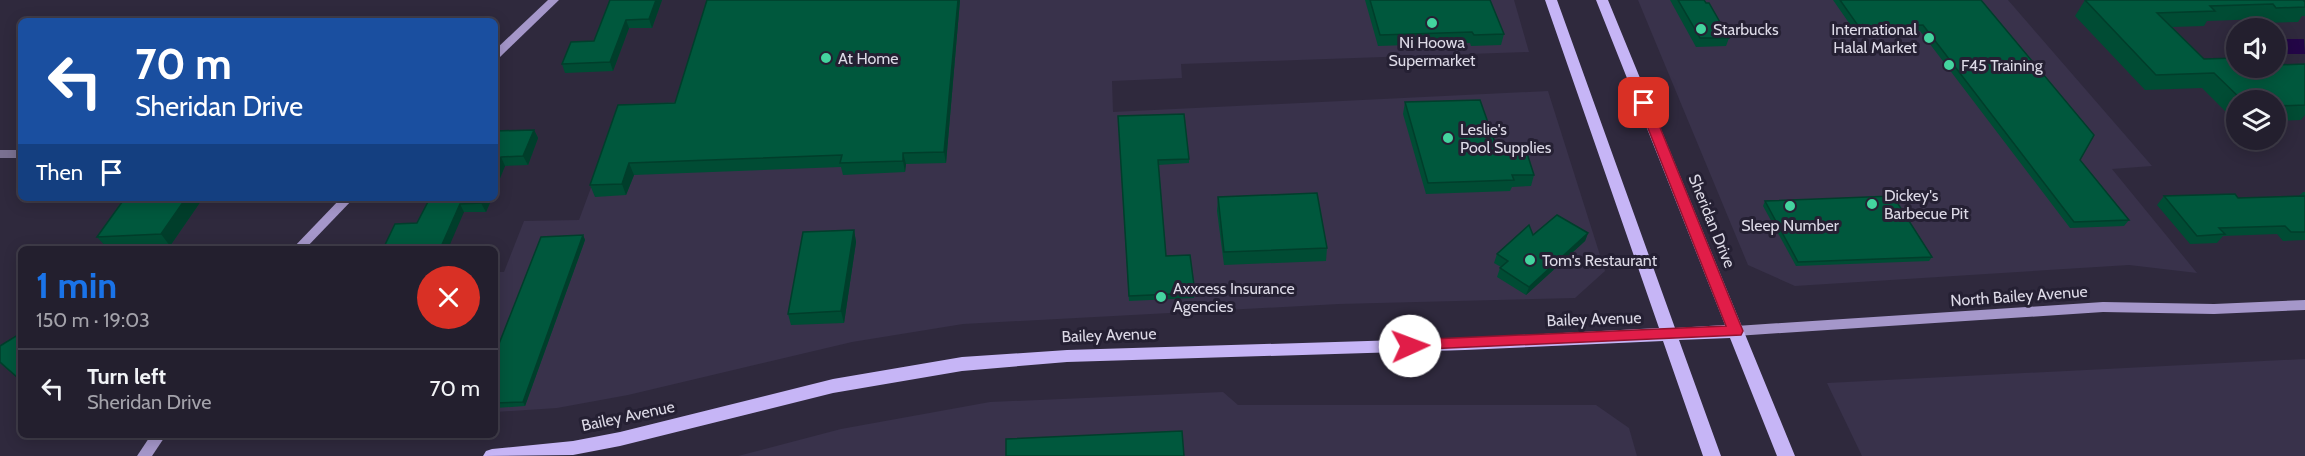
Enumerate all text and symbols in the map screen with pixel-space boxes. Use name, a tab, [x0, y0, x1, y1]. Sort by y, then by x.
marker: Ni Hoowa Supermarket	[1425, 16, 1439, 30]
map controls	[2226, 18, 2286, 150]
button: sound	[2226, 18, 2286, 78]
place label: Starbucks	[1713, 20, 1779, 39]
place label: International Halal Market	[1831, 20, 1918, 57]
marker: Starbucks	[1694, 22, 1708, 36]
marker: International Halal Market	[1922, 31, 1936, 45]
place label: Ni Hoowa Supermarket	[1389, 33, 1476, 70]
text: 70 m	[135, 38, 232, 90]
icon: left	[36, 42, 114, 120]
place label: At Home	[838, 49, 899, 68]
marker: At Home	[819, 51, 833, 65]
place label: F45 Training	[1961, 56, 2044, 75]
marker: F45 Training	[1942, 58, 1956, 72]
pin	[1618, 77, 1669, 128]
icon: arrive	[1627, 86, 1660, 119]
text: Sheridan Drive	[135, 90, 303, 123]
button: layers	[2226, 90, 2286, 150]
place label: Leslie's Pool Supplies	[1460, 120, 1552, 157]
marker: Leslie's Pool Supplies	[1441, 131, 1455, 145]
icon: arrive	[95, 156, 128, 189]
text: Then	[36, 159, 83, 186]
street label: Sheridan Drive	[1685, 171, 1739, 271]
place label: Dickey's Barbecue Pit	[1884, 186, 1969, 223]
marker: Dickey's Barbecue Pit	[1865, 197, 1879, 211]
marker: Sleep Number	[1783, 199, 1797, 213]
place label: Sleep Number	[1741, 216, 1840, 235]
place label: Tom's Restaurant	[1542, 251, 1658, 270]
marker: Tom's Restaurant	[1523, 253, 1537, 267]
text: 1 min	[36, 263, 117, 307]
button: close	[417, 266, 480, 329]
place label: Axxcess Insurance Agencies	[1173, 279, 1295, 316]
street label: North Bailey Avenue	[1950, 282, 2088, 310]
marker: Axxcess Insurance Agencies	[1154, 290, 1168, 304]
text: 150 m · 19:03	[36, 308, 150, 332]
street label: Bailey Avenue	[1546, 308, 1642, 330]
position arrow	[1378, 314, 1442, 378]
street label: Bailey Avenue	[1061, 324, 1157, 346]
text: Turn left	[87, 363, 166, 390]
icon: left	[36, 372, 69, 405]
text: 70 m	[430, 375, 480, 402]
text: Sheridan Drive	[87, 390, 211, 414]
street label: Bailey Avenue	[580, 397, 676, 435]

